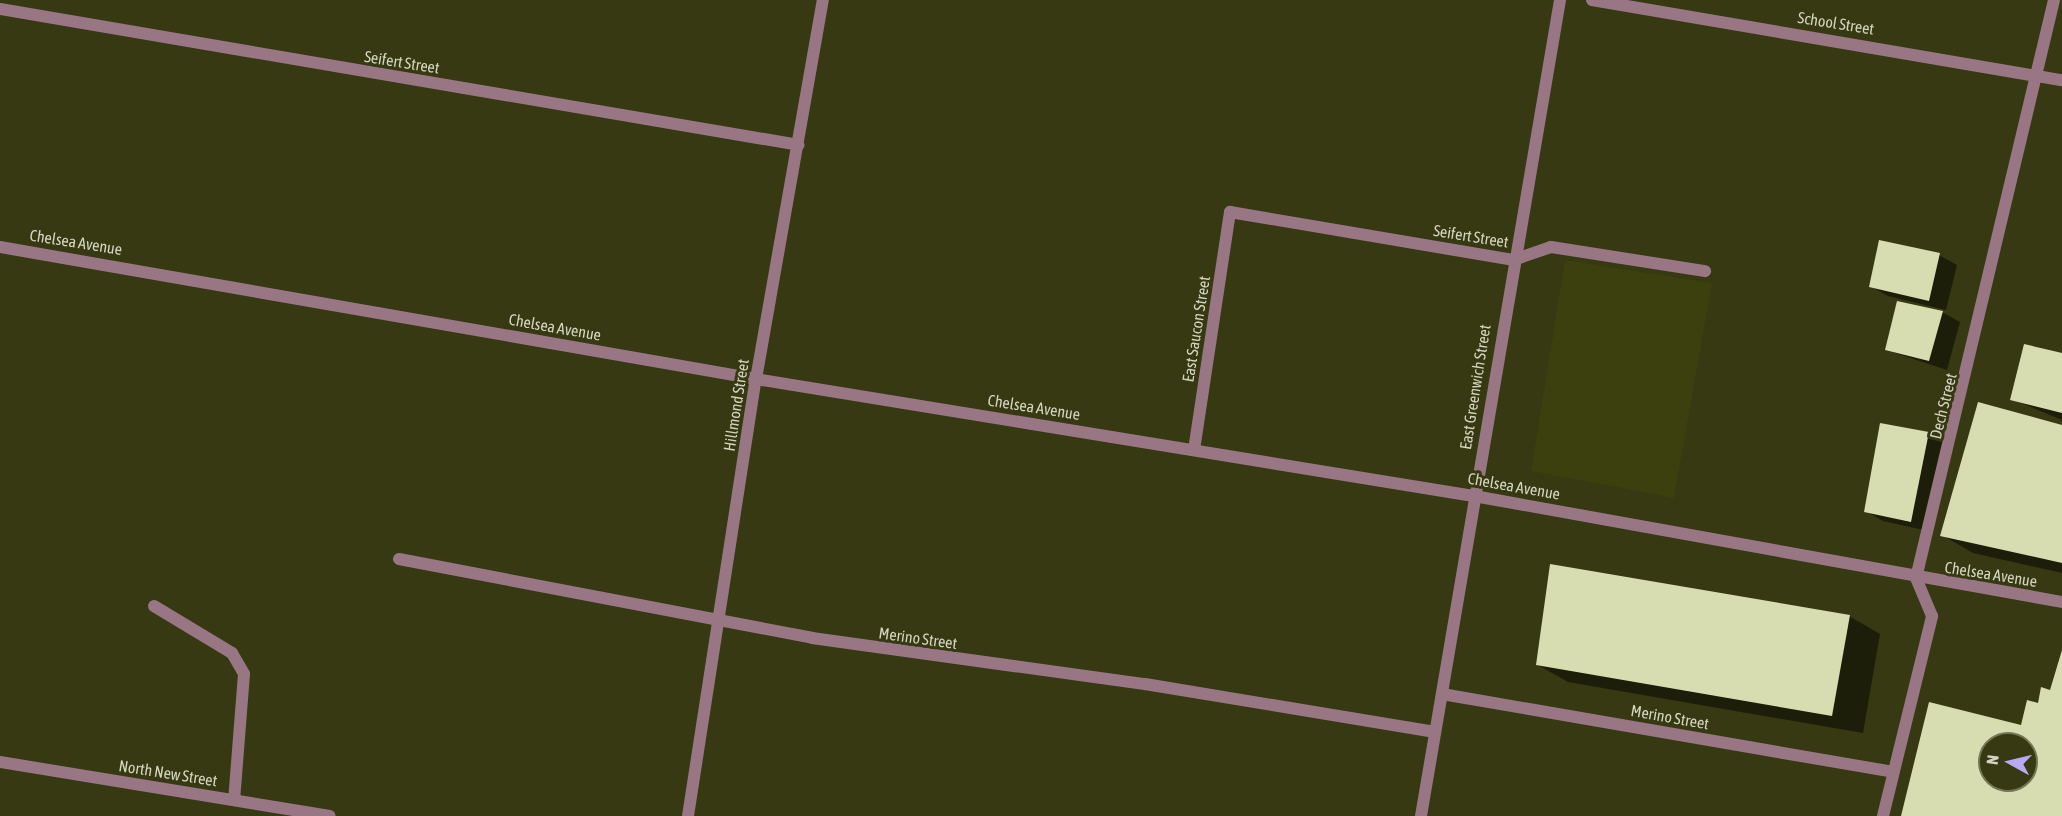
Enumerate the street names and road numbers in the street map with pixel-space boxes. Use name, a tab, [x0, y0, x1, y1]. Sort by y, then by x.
street label: School Street	[1796, 7, 1876, 39]
street label: Seifert Street	[363, 47, 441, 77]
street label: Seifert Street	[1432, 221, 1510, 251]
street label: Chelsea Avenue	[28, 225, 124, 259]
street label: East Saucon Street	[1178, 275, 1214, 383]
street label: Chelsea Avenue	[507, 309, 603, 345]
street label: East Greenwich Street	[1456, 323, 1494, 451]
street label: Hillmond Street	[719, 358, 753, 452]
street label: Dech Street	[1926, 371, 1960, 441]
street label: Chelsea Avenue	[986, 390, 1082, 424]
street label: Chelsea Avenue	[1466, 468, 1562, 504]
street label: Chelsea Avenue	[1943, 557, 2039, 591]
street label: Merino Street	[878, 623, 958, 653]
street label: Merino Street	[1629, 701, 1711, 733]
street label: North New Street	[117, 756, 219, 790]

